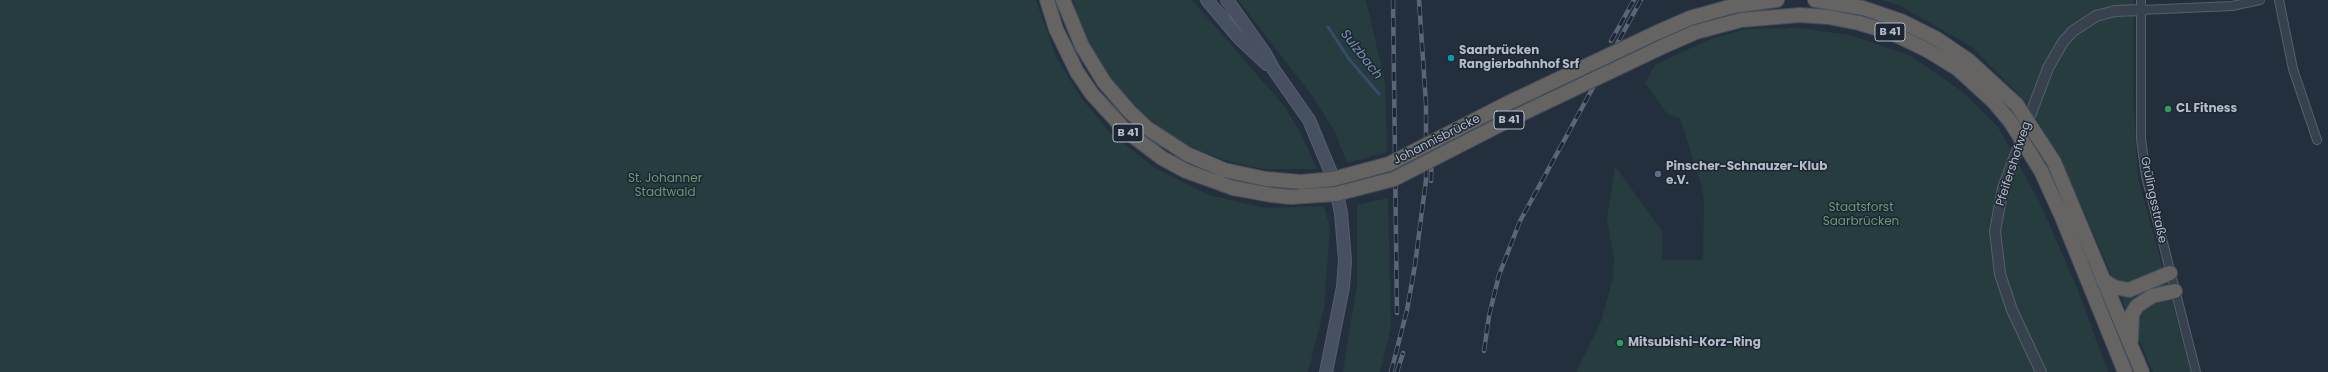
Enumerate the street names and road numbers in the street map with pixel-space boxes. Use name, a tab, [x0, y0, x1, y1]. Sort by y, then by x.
road number: B 41	[1875, 23, 1905, 41]
road number: B 41	[1494, 111, 1524, 129]
street label: Johannisbrücke	[1391, 112, 1483, 168]
street label: Pfeifershofweg	[1994, 120, 2034, 208]
road number: B 41	[1113, 124, 1143, 142]
street label: Grülingsstraße	[2137, 155, 2169, 245]

